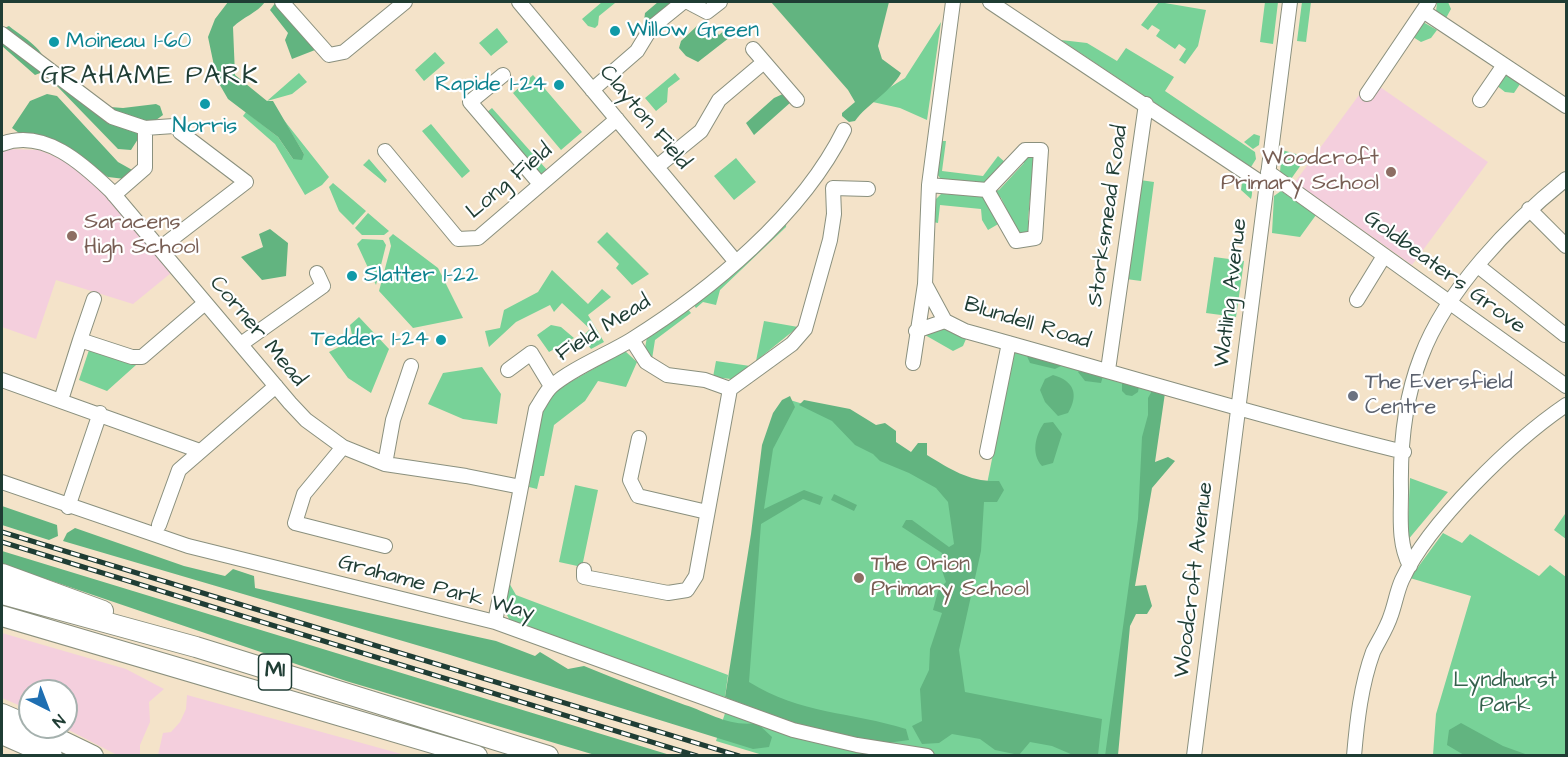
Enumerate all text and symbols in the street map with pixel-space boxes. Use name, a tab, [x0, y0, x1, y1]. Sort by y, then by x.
place label: Willow Green	[627, 18, 759, 44]
marker: Willow Green	[608, 24, 622, 38]
place label: Moineau 1-60	[66, 29, 191, 55]
marker: Moineau 1-60	[47, 35, 61, 49]
street label: Clayton Field	[593, 60, 695, 176]
district label: GRAHAME PARK	[41, 62, 259, 94]
place label: Rapide 1-24	[435, 72, 547, 98]
marker: Rapide 1-24	[552, 78, 566, 92]
marker: Norris	[198, 97, 212, 111]
place label: Norris	[173, 114, 237, 140]
street label: Storksmead Road	[1083, 124, 1135, 308]
street label: Long Field	[462, 138, 558, 226]
place label: Woodcroft Primary School	[1221, 146, 1379, 198]
marker: Woodcroft Primary School	[1384, 165, 1398, 179]
street label: Goldbeaters Grove	[1358, 205, 1530, 341]
place label: Saracens High School	[84, 210, 199, 262]
street label: Watling Avenue	[1210, 217, 1254, 369]
marker: Saracens High School	[65, 229, 79, 243]
place label: Slatter 1-22	[364, 263, 478, 289]
marker: Slatter 1-22	[345, 269, 359, 283]
street label: Corner Mead	[203, 271, 311, 393]
street label: Field Mead	[552, 290, 656, 368]
street label: Blundell Road	[961, 292, 1093, 356]
place label: Tedder 1-24	[311, 327, 429, 353]
marker: Tedder 1-24	[434, 333, 448, 347]
place label: The Eversfield Centre	[1365, 370, 1513, 422]
marker: The Eversfield Centre	[1346, 389, 1360, 403]
street label: Woodcroft Avenue	[1170, 480, 1220, 680]
street label: Grahame Park Way	[335, 550, 537, 628]
place label: The Orion Primary School	[871, 552, 1029, 604]
marker: The Orion Primary School	[852, 571, 866, 585]
road number: M1	[258, 654, 292, 690]
park label: Lyndhurst Park	[1453, 668, 1557, 720]
north arrow	[18, 679, 78, 739]
text: N	[48, 709, 70, 732]

